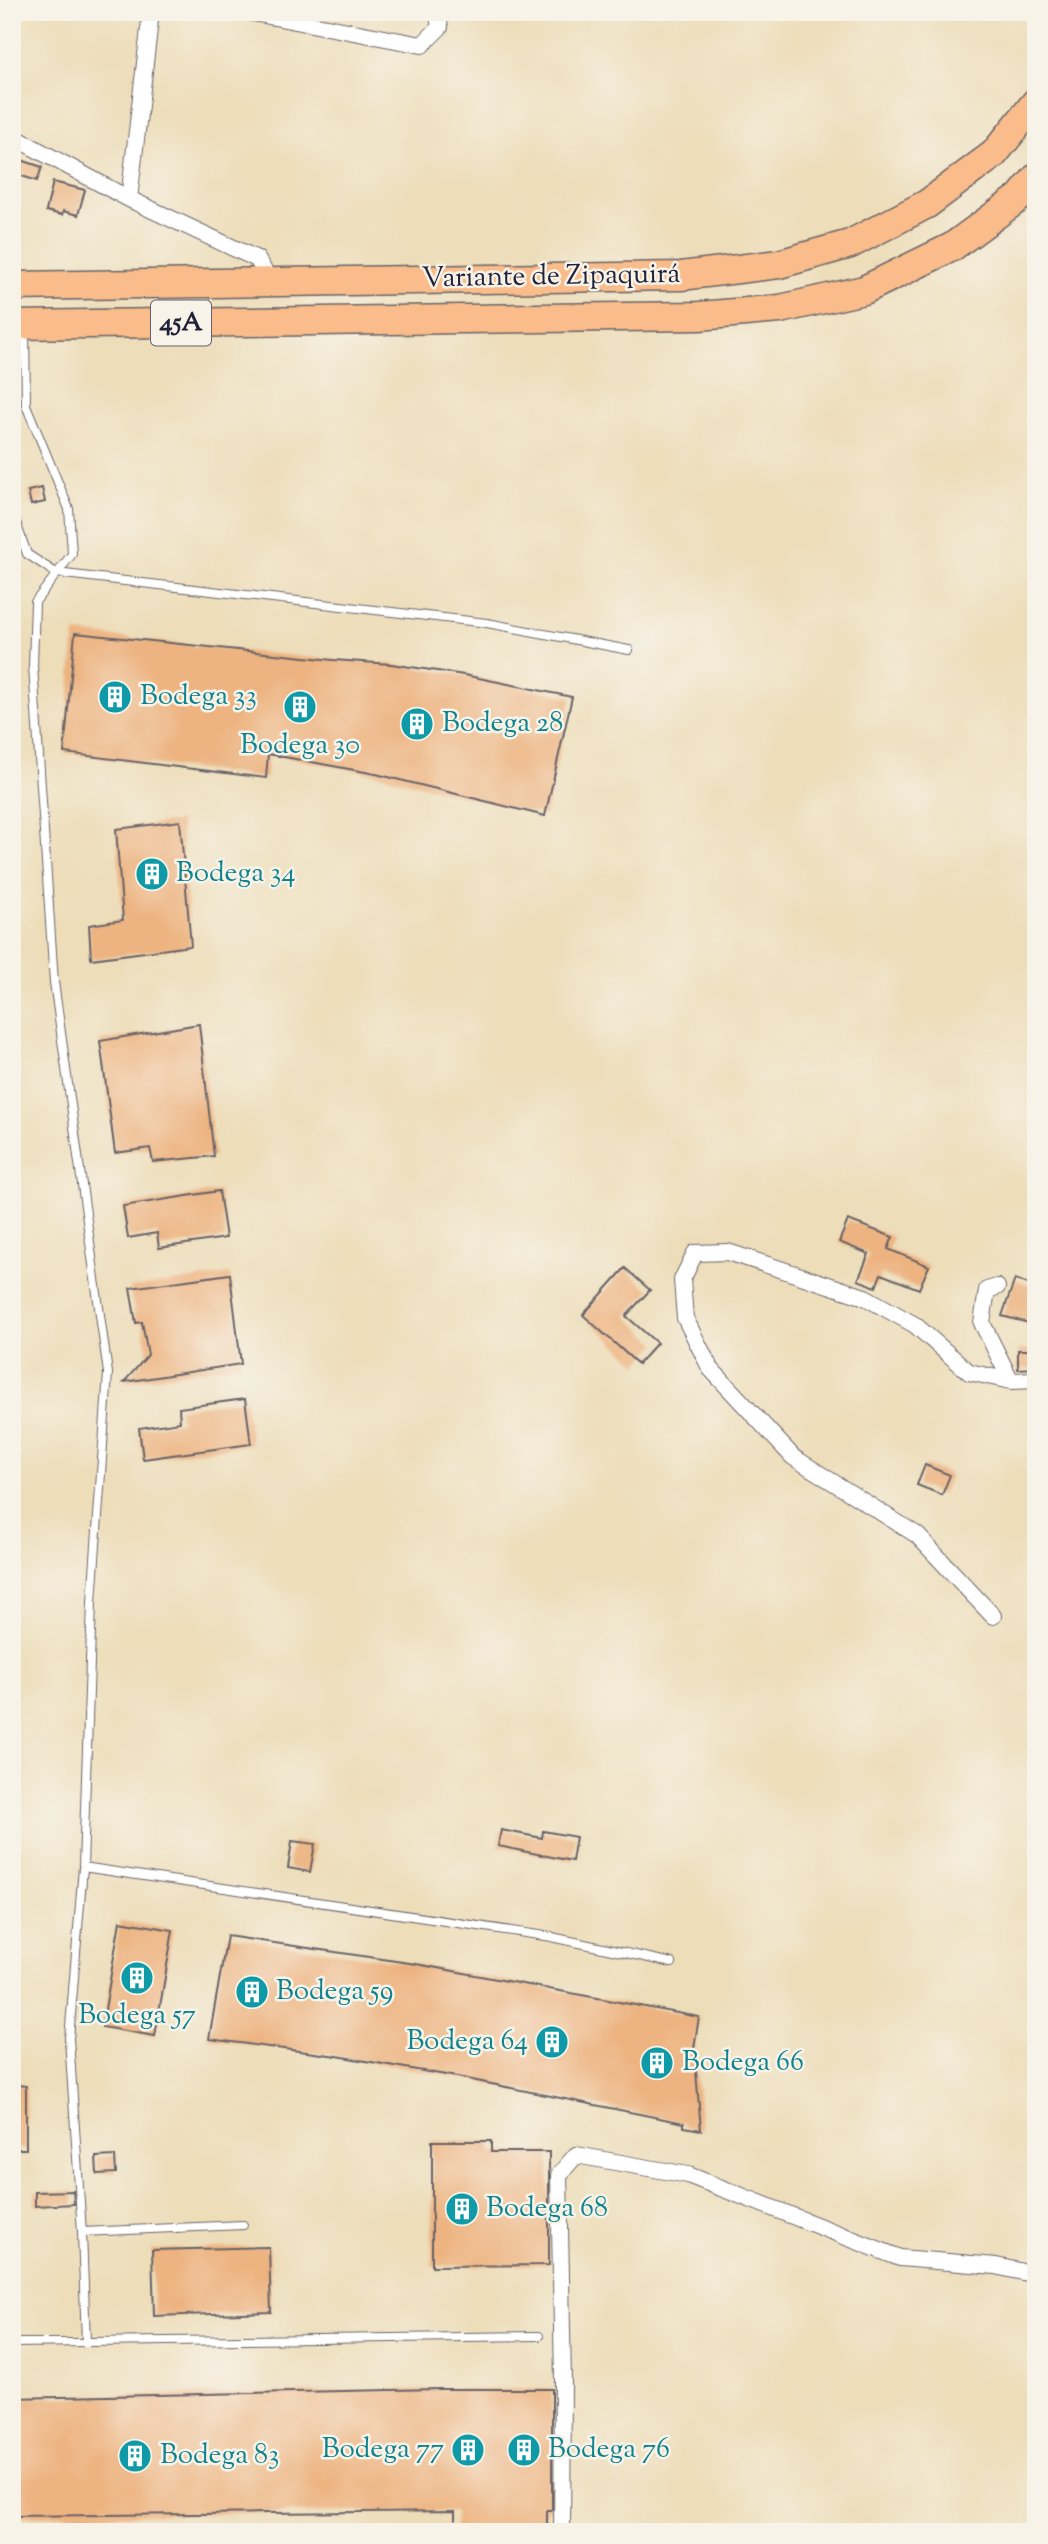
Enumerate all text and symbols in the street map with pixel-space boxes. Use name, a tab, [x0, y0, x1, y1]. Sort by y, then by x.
street label: Variante de Zipaquirá	[421, 255, 681, 299]
road number: 45A	[151, 300, 211, 346]
place label: Bodega 33	[140, 677, 257, 717]
building icon: Bodega 33	[96, 678, 134, 716]
building icon: Bodega 30	[281, 688, 319, 726]
place label: Bodega 28	[442, 704, 563, 744]
building icon: Bodega 28	[398, 705, 436, 743]
place label: Bodega 30	[240, 726, 360, 766]
place label: Bodega 34	[176, 854, 296, 894]
building icon: Bodega 34	[133, 855, 171, 893]
building icon: Bodega 57	[118, 1959, 156, 1997]
place label: Bodega 59	[276, 1972, 393, 2012]
building icon: Bodega 59	[233, 1973, 271, 2011]
place label: Bodega 57	[78, 1996, 196, 2036]
place label: Bodega 64	[406, 2022, 528, 2062]
building icon: Bodega 64	[533, 2023, 571, 2061]
place label: Bodega 66	[682, 2043, 804, 2083]
building icon: Bodega 66	[638, 2044, 676, 2082]
place label: Bodega 68	[486, 2189, 608, 2229]
building icon: Bodega 68	[443, 2190, 481, 2228]
place label: Bodega 77	[322, 2430, 444, 2470]
place label: Bodega 76	[548, 2430, 670, 2470]
building icon: Bodega 77	[449, 2431, 487, 2469]
building icon: Bodega 76	[505, 2431, 543, 2469]
place label: Bodega 83	[160, 2436, 279, 2476]
building icon: Bodega 83	[116, 2437, 154, 2475]

